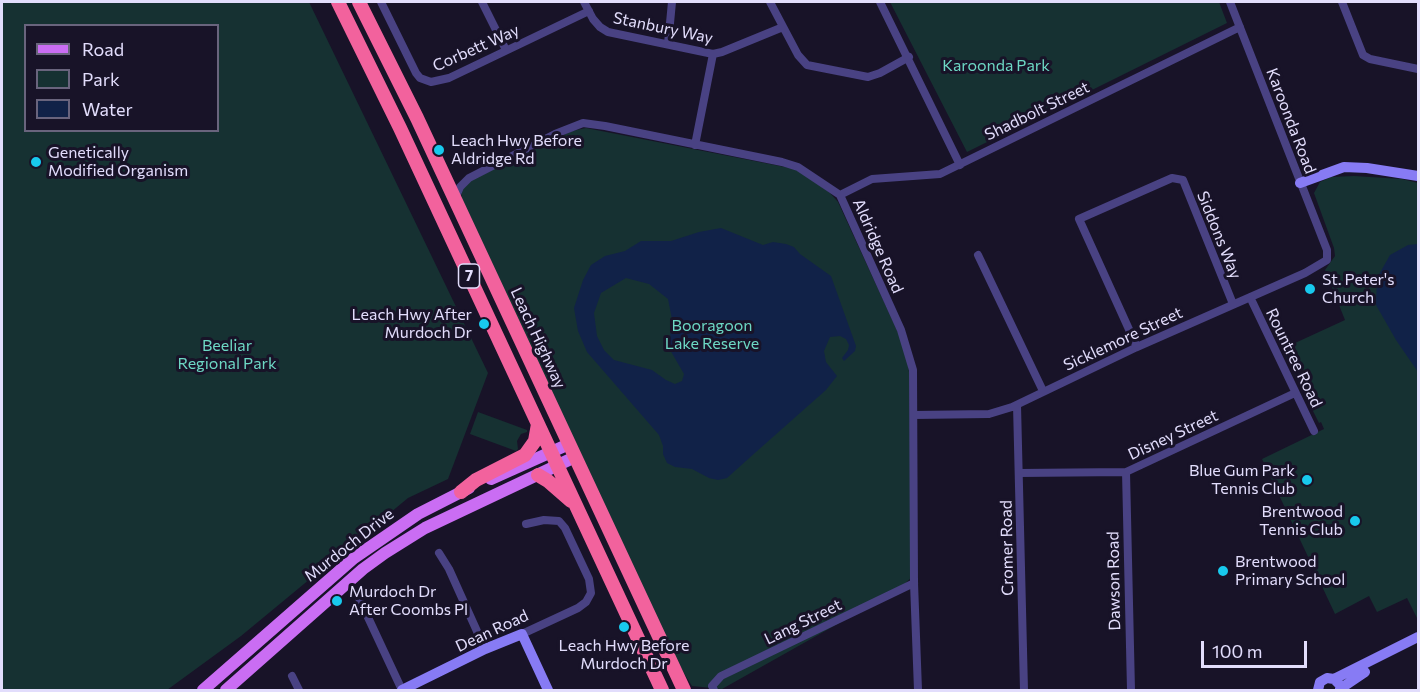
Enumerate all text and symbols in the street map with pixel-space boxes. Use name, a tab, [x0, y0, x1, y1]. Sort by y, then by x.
street label: Stanbury Way	[611, 8, 715, 48]
street label: Corbett Way	[430, 20, 522, 76]
legend	[24, 24, 219, 132]
text: Road	[82, 38, 124, 60]
park label: Karoonda Park	[942, 56, 1050, 76]
street label: Karoonda Road	[1262, 65, 1320, 177]
text: Park	[82, 68, 120, 90]
street label: Shadbolt Street	[982, 77, 1092, 145]
text: Water	[82, 98, 133, 120]
place label: Leach Hwy Before Aldridge Rd	[451, 131, 582, 169]
place label: Genetically Modified Organism	[48, 143, 188, 181]
marker: Leach Hwy Before Aldridge Rd	[432, 143, 446, 157]
marker: Genetically Modified Organism	[29, 155, 43, 169]
street label: Siddons Way	[1193, 188, 1245, 282]
street label: Aldridge Road	[849, 196, 907, 296]
road number: 7	[458, 264, 480, 288]
place label: St. Peter's Church	[1322, 270, 1394, 308]
marker: St. Peter's Church	[1303, 282, 1317, 296]
street label: Leach Highway	[506, 285, 570, 391]
street label: Sicklemore Street	[1061, 303, 1185, 375]
place label: Leach Hwy After Murdoch Dr	[351, 305, 472, 343]
street label: Rountree Road	[1262, 305, 1326, 411]
park label: Booragoon Lake Reserve	[665, 316, 759, 354]
marker: Leach Hwy After Murdoch Dr	[477, 317, 491, 331]
park label: Beeliar Regional Park	[177, 336, 277, 374]
street label: Disney Street	[1125, 406, 1221, 464]
place label: Blue Gum Park Tennis Club	[1189, 461, 1295, 499]
marker: Blue Gum Park Tennis Club	[1300, 473, 1314, 487]
street label: Cromer Road	[997, 500, 1017, 596]
place label: Brentwood Tennis Club	[1259, 502, 1343, 540]
street label: Murdoch Drive	[301, 504, 397, 586]
marker: Brentwood Tennis Club	[1348, 514, 1362, 528]
street label: Dawson Road	[1104, 531, 1124, 631]
place label: Brentwood Primary School	[1235, 552, 1345, 590]
marker: Brentwood Primary School	[1216, 564, 1230, 578]
place label: Murdoch Dr After Coombs Pl	[349, 582, 468, 620]
marker: Murdoch Dr After Coombs Pl	[330, 594, 344, 608]
street label: Lang Street	[761, 595, 845, 649]
street label: Dean Road	[453, 606, 531, 656]
marker: Leach Hwy Before Murdoch Dr	[617, 620, 631, 634]
scale bar	[1204, 629, 1310, 667]
place label: Leach Hwy Before Murdoch Dr	[559, 636, 689, 674]
text: 100 m	[1212, 640, 1262, 662]

